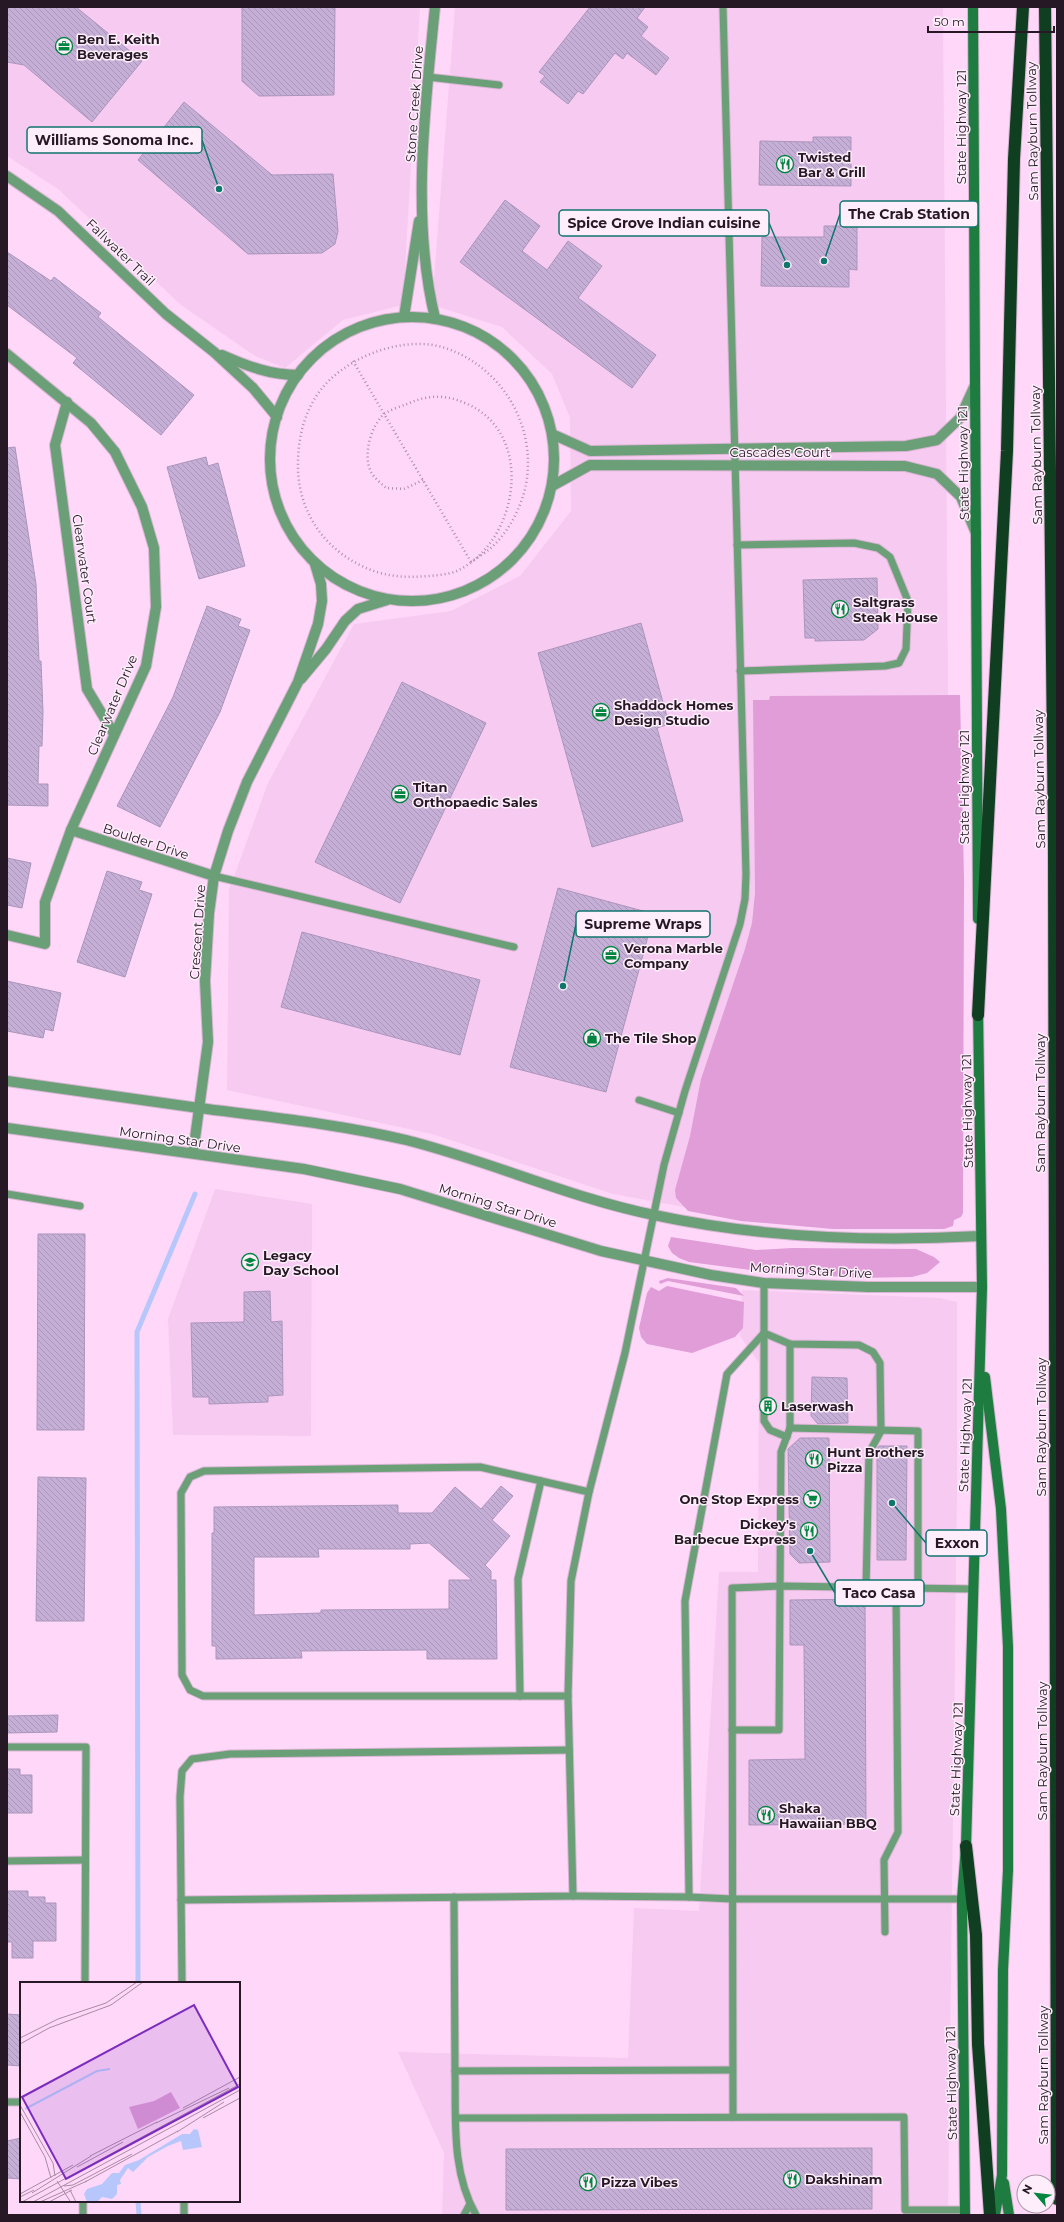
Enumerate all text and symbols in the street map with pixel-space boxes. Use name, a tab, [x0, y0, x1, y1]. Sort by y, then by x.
scale bar	[928, 8, 1054, 34]
text: 50 m	[934, 14, 965, 29]
place label: Ben E. Keith Beverages	[77, 31, 160, 62]
office icon: Ben E. Keith Beverages	[54, 36, 74, 56]
street label: Stone Creek Drive	[402, 45, 426, 163]
street label: Sam Rayburn Tollway	[1023, 60, 1041, 201]
street label: State Highway 121	[953, 70, 969, 184]
callout: Williams Sonoma Inc.	[27, 127, 202, 153]
text: Williams Sonoma Inc.	[35, 131, 194, 149]
place label: Twisted Bar & Grill	[798, 149, 866, 180]
restaurant icon: Twisted Bar & Grill	[775, 154, 795, 174]
callout: The Crab Station	[840, 201, 978, 227]
text: The Crab Station	[848, 205, 970, 223]
callout: Spice Grove Indian cuisine	[559, 210, 769, 236]
text: Spice Grove Indian cuisine	[567, 214, 761, 232]
street label: Fallwater Trail	[83, 215, 159, 289]
street label: Sam Rayburn Tollway	[1027, 384, 1045, 525]
street label: State Highway 121	[954, 406, 972, 520]
street label: Cascades Court	[729, 444, 831, 460]
street label: Clearwater Court	[69, 513, 101, 625]
place label: Saltgrass Steak House	[853, 594, 938, 625]
restaurant icon: Saltgrass Steak House	[830, 599, 850, 619]
street label: Clearwater Drive	[84, 652, 140, 758]
place label: Shaddock Homes Design Studio	[614, 697, 734, 728]
office icon: Shaddock Homes Design Studio	[591, 702, 611, 722]
street label: Sam Rayburn Tollway	[1030, 708, 1048, 849]
street label: State Highway 121	[956, 730, 972, 844]
place label: Titan Orthopaedic Sales	[413, 779, 538, 810]
office icon: Titan Orthopaedic Sales	[390, 784, 410, 804]
street label: Boulder Drive	[101, 820, 191, 862]
street label: Crescent Drive	[186, 884, 208, 980]
callout: Supreme Wraps	[576, 911, 710, 937]
text: Supreme Wraps	[584, 915, 702, 933]
place label: Verona Marble Company	[623, 940, 723, 971]
office icon: Verona Marble Company	[601, 945, 621, 965]
shop icon: The Tile Shop	[582, 1028, 602, 1048]
place label: The Tile Shop	[605, 1030, 697, 1046]
street label: Sam Rayburn Tollway	[1032, 1033, 1048, 1173]
street label: State Highway 121	[958, 1054, 976, 1168]
street label: Morning Star Drive	[118, 1123, 242, 1155]
street label: Morning Star Drive	[437, 1179, 559, 1231]
place label: Legacy Day School	[263, 1247, 339, 1278]
school or university icon: Legacy Day School	[240, 1252, 260, 1272]
street label: Morning Star Drive	[749, 1259, 873, 1281]
street label: Sam Rayburn Tollway	[1033, 1357, 1049, 1497]
street label: State Highway 121	[955, 1378, 975, 1492]
building icon: Laserwash	[758, 1396, 778, 1416]
place label: Laserwash	[781, 1398, 854, 1414]
place label: Hunt Brothers Pizza	[827, 1444, 924, 1475]
restaurant icon: Hunt Brothers Pizza	[804, 1449, 824, 1469]
supermarket icon: One Stop Express	[802, 1489, 822, 1509]
place label: One Stop Express	[679, 1491, 799, 1507]
place label: Dickey's Barbecue Express	[674, 1516, 796, 1547]
restaurant icon: Dickey's Barbecue Express	[799, 1521, 819, 1541]
callout: Exxon	[926, 1530, 987, 1556]
text: Exxon	[935, 1534, 979, 1552]
callout: Taco Casa	[835, 1580, 924, 1606]
text: Taco Casa	[842, 1584, 916, 1602]
street label: Sam Rayburn Tollway	[1034, 1681, 1050, 1821]
street label: State Highway 121	[946, 1702, 966, 1816]
place label: Shaka Hawaiian BBQ	[779, 1800, 877, 1831]
restaurant icon: Shaka Hawaiian BBQ	[756, 1805, 776, 1825]
inset map	[20, 1982, 240, 2202]
street label: Sam Rayburn Tollway	[1035, 2005, 1051, 2145]
street label: State Highway 121	[942, 2026, 960, 2140]
restaurant icon: Dakshinam	[782, 2169, 802, 2189]
place label: Dakshinam	[805, 2171, 882, 2187]
restaurant icon: Pizza Vibes	[578, 2172, 598, 2192]
place label: Pizza Vibes	[601, 2174, 678, 2190]
north arrow	[1016, 2174, 1056, 2214]
text: N	[1019, 2182, 1035, 2197]

